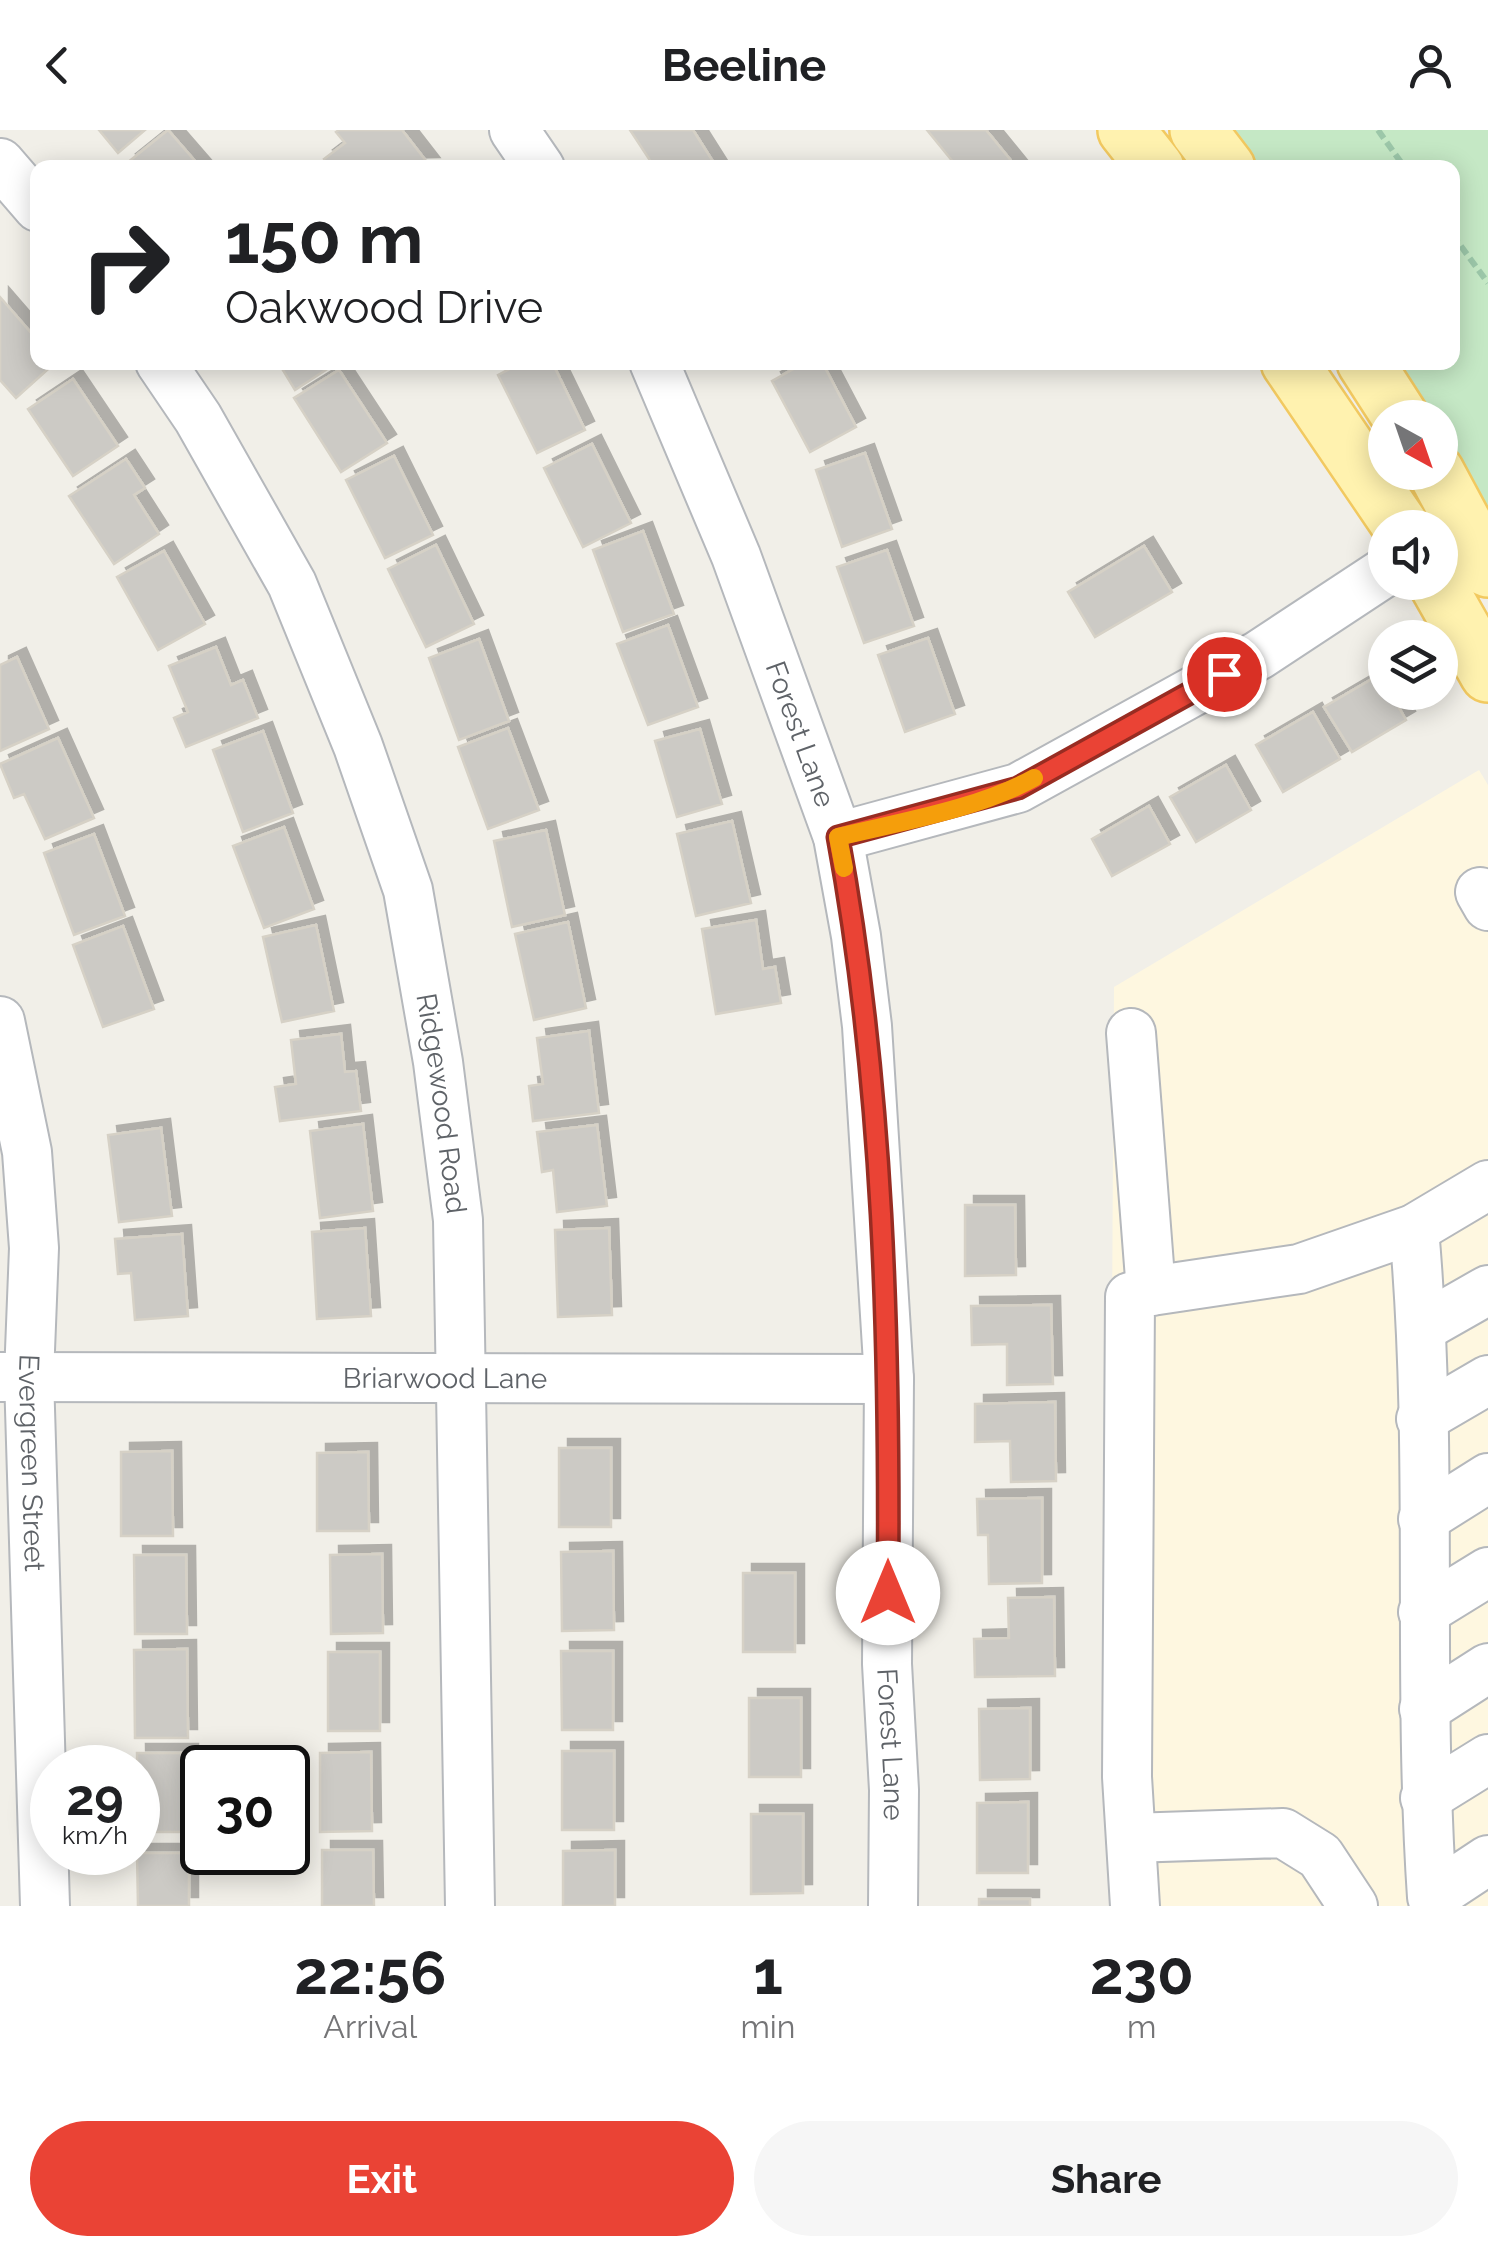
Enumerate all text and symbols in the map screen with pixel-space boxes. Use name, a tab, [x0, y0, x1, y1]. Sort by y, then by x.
icon: back	[30, 38, 85, 93]
icon: person	[1403, 38, 1458, 93]
text: Beeline	[662, 39, 826, 92]
text: 150 m	[225, 197, 423, 279]
icon: right	[60, 200, 190, 330]
text: Oakwood Drive	[225, 281, 543, 334]
north arrow	[1368, 400, 1458, 490]
map controls	[1368, 400, 1458, 710]
button: sound	[1368, 510, 1458, 600]
button: layers	[1368, 620, 1458, 710]
pin	[1182, 632, 1267, 717]
icon: arrive	[1197, 647, 1252, 702]
street label: Forest Lane	[759, 657, 842, 811]
street label: Ridgewood Road	[409, 991, 473, 1216]
street label: Evergreen Street	[12, 1353, 51, 1573]
street label: Briarwood Lane	[343, 1362, 547, 1395]
position arrow	[836, 1541, 940, 1645]
street label: Forest Lane	[870, 1667, 910, 1821]
speed limit sign: 30	[180, 1745, 310, 1875]
text: 29	[66, 1768, 124, 1827]
text: km/h	[62, 1820, 128, 1850]
text: 22:56	[294, 1938, 446, 2008]
text: 1	[753, 1938, 783, 2008]
text: 230	[1090, 1938, 1194, 2008]
text: Arrival	[323, 2008, 417, 2045]
text: min	[740, 2008, 796, 2045]
text: m	[1127, 2008, 1156, 2045]
button: Exit	[30, 2121, 734, 2236]
button: Share	[754, 2121, 1458, 2236]

